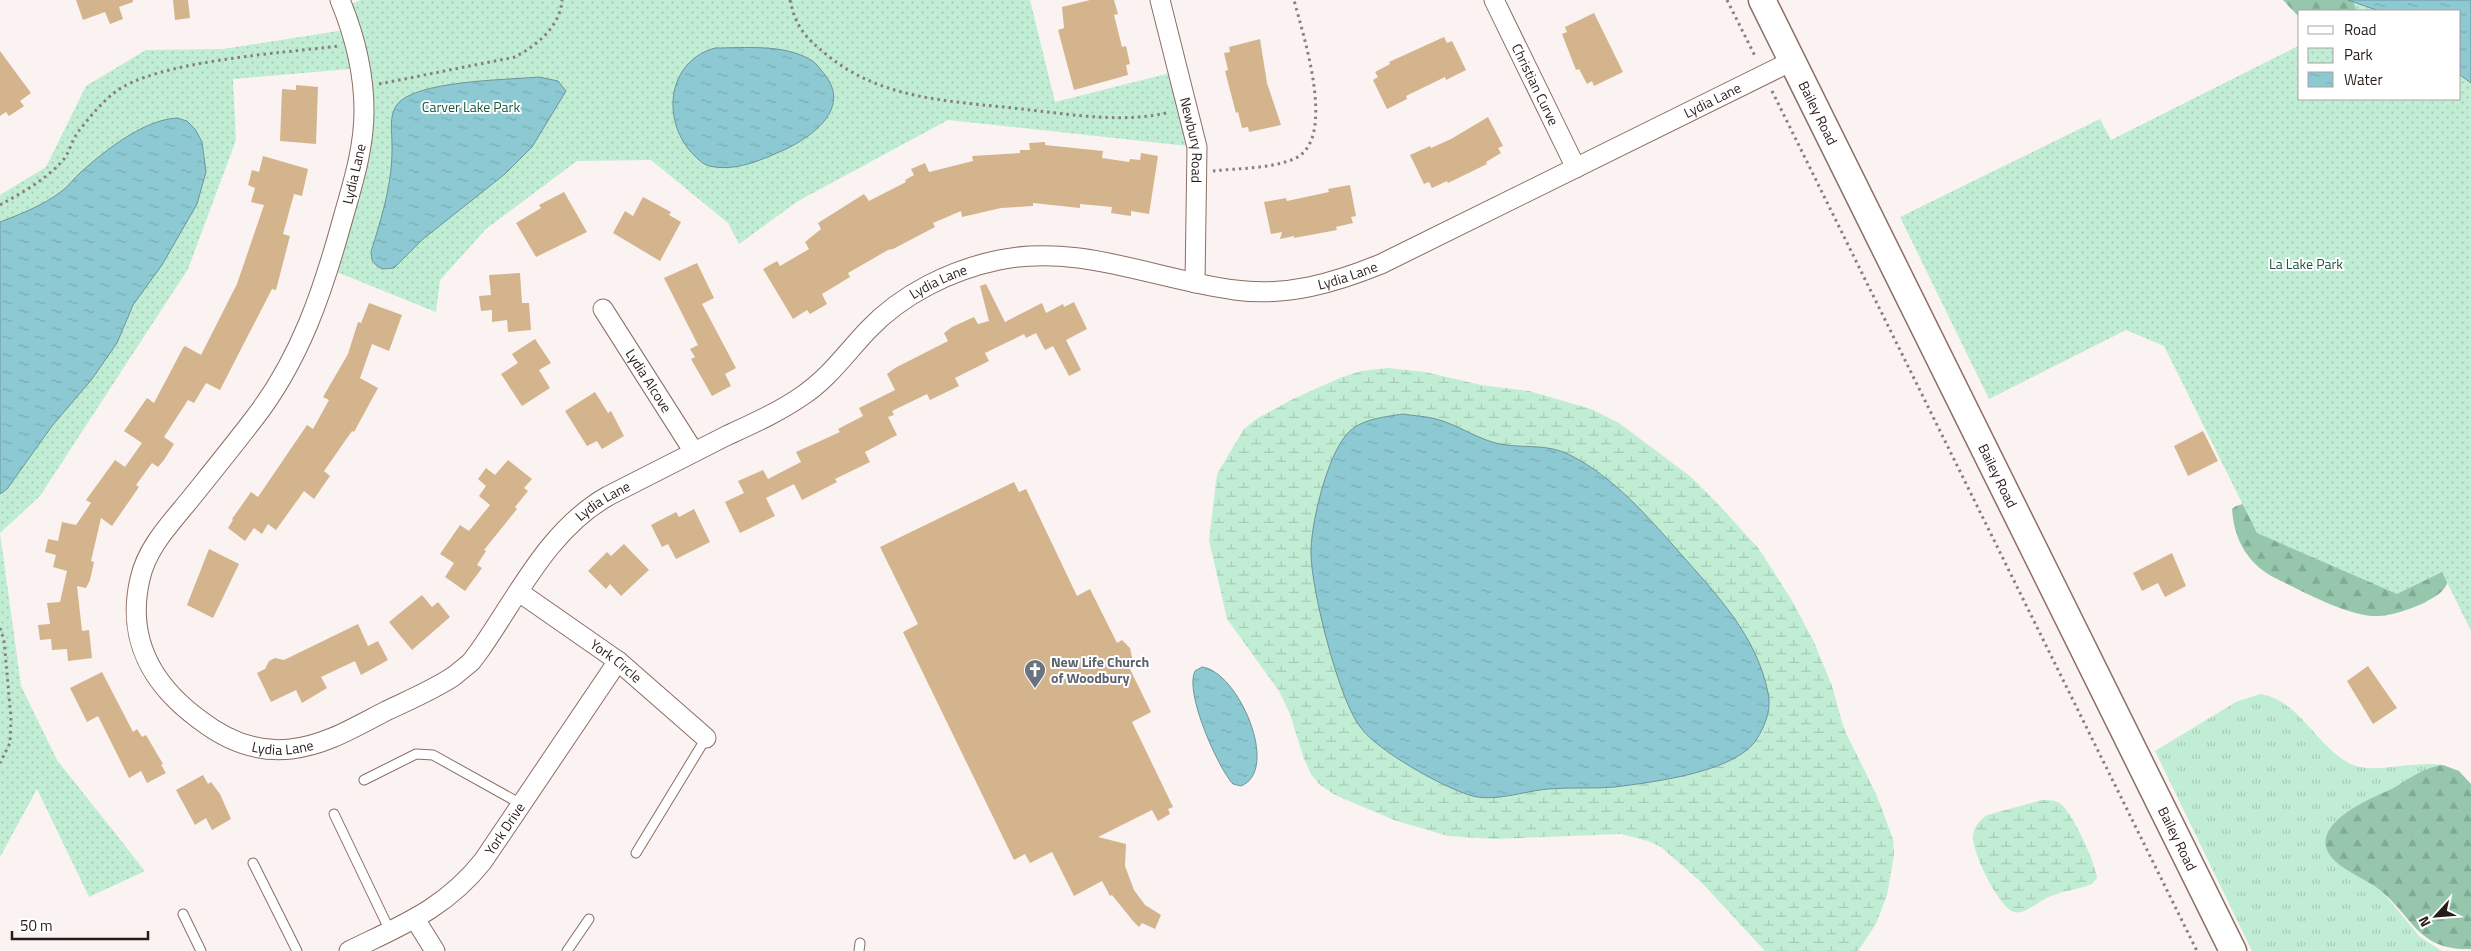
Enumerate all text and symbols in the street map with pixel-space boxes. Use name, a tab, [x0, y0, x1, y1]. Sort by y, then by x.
legend	[2298, 10, 2461, 100]
text: Road	[2344, 18, 2376, 41]
street label: Christian Curve	[1507, 40, 1565, 129]
text: Park	[2344, 43, 2373, 66]
text: Water	[2344, 68, 2383, 91]
street label: Lydia Lane	[1680, 77, 1744, 123]
street label: Bailey Road	[1794, 77, 1843, 148]
street label: Newbury Road	[1175, 95, 1208, 183]
park label: Carver Lake Park	[422, 96, 520, 117]
street label: Lydia Lane	[336, 142, 371, 206]
park label: La Lake Park	[2269, 253, 2343, 274]
street label: Lydia Lane	[1316, 256, 1380, 295]
street label: Lydia Lane	[905, 259, 970, 304]
street label: Lydia Alcove	[621, 344, 677, 416]
street label: Bailey Road	[1973, 440, 2023, 511]
street label: Lydia Lane	[570, 475, 634, 526]
street label: York Circle	[586, 634, 647, 687]
place label: New Life Church of Woodbury	[1051, 651, 1149, 688]
church icon: New Life Church of Woodbury	[1023, 658, 1047, 689]
street label: Lydia Lane	[250, 734, 316, 760]
street label: York Drive	[479, 798, 530, 859]
street label: Bailey Road	[2153, 803, 2203, 874]
north arrow	[2411, 891, 2461, 941]
scale bar	[12, 908, 149, 940]
text: N	[2412, 913, 2435, 931]
text: 50 m	[20, 914, 53, 937]

